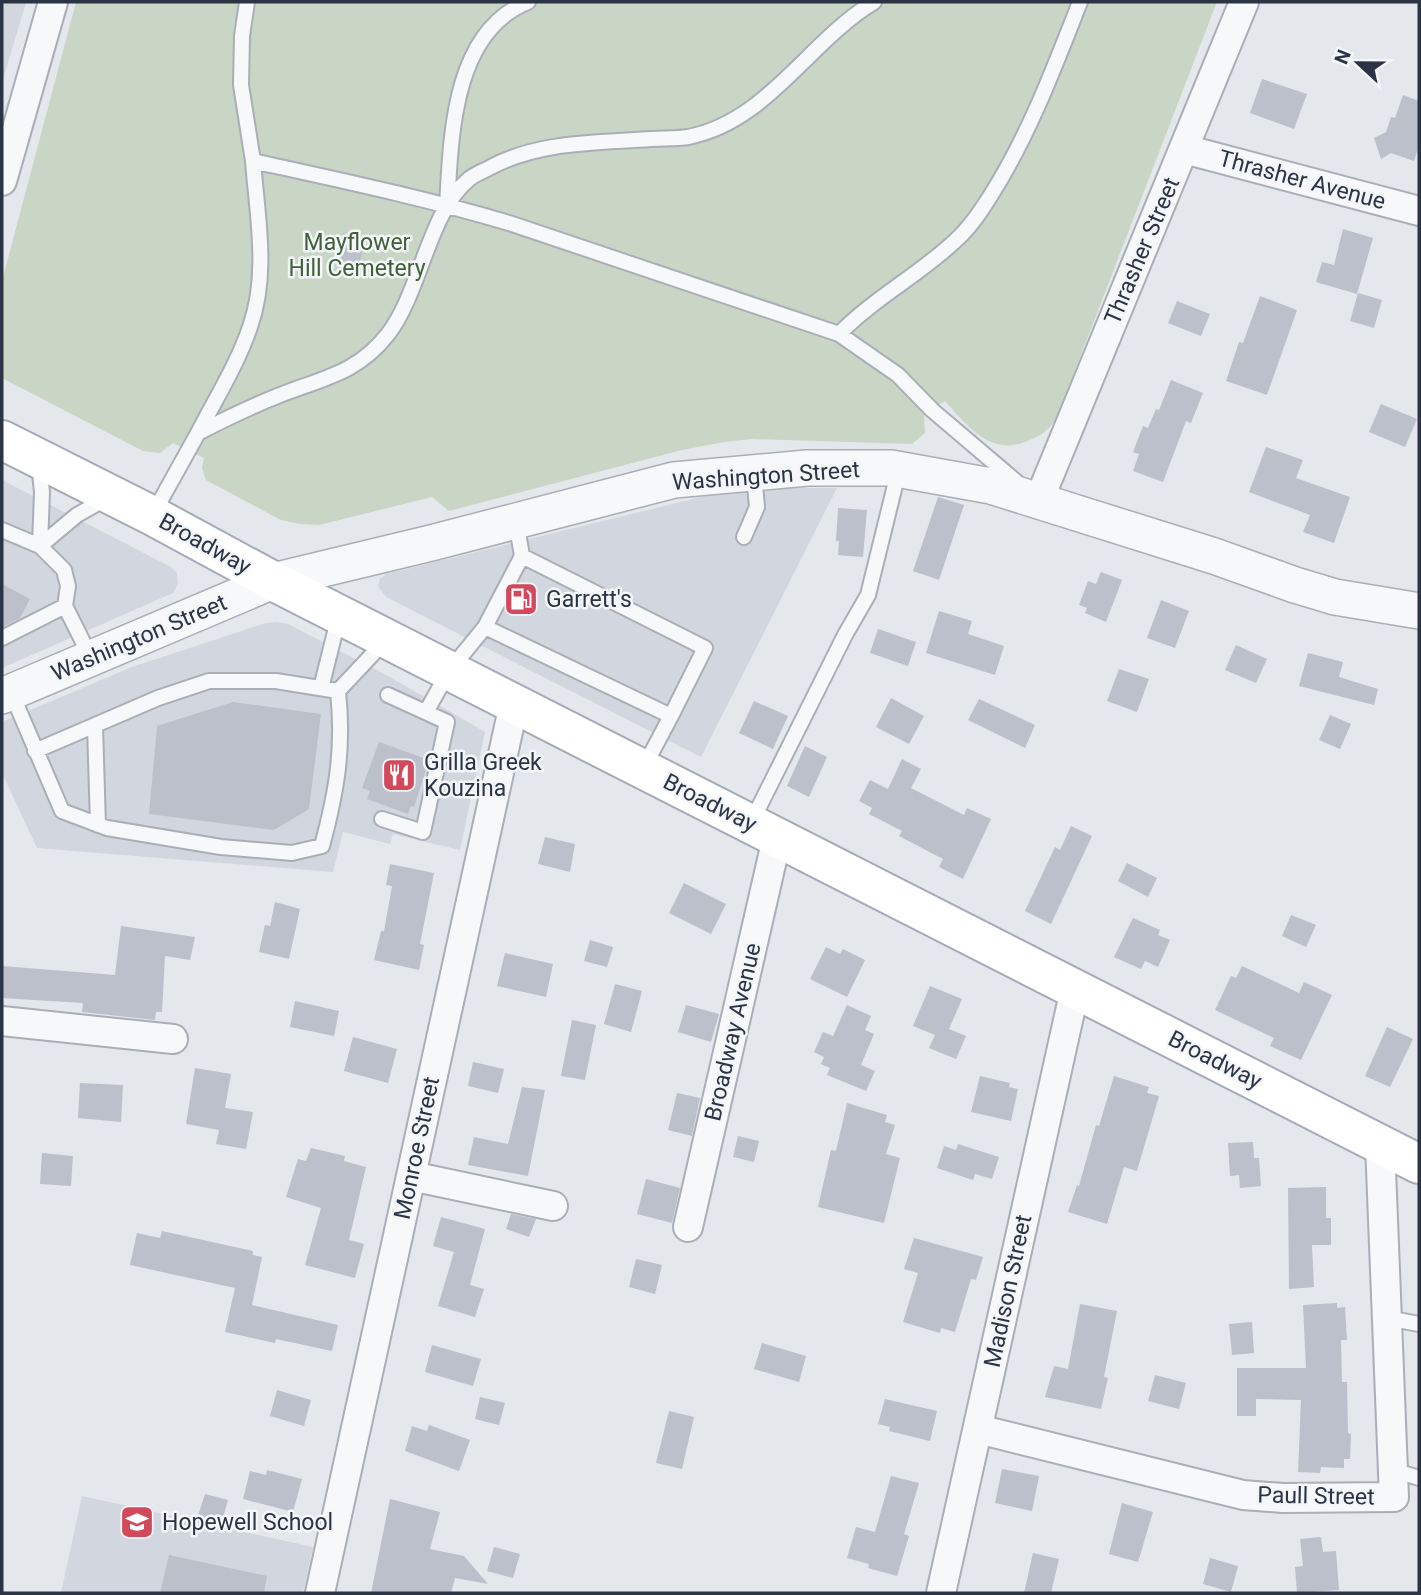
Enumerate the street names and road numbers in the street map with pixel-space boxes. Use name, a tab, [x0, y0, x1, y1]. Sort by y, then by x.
street label: Thrasher Avenue	[1216, 145, 1388, 215]
street label: Thrasher Street	[1099, 173, 1185, 329]
street label: Washington Street	[671, 456, 861, 496]
street label: Broadway	[154, 508, 256, 580]
street label: Washington Street	[47, 589, 231, 687]
street label: Broadway	[659, 768, 761, 838]
street label: Broadway Avenue	[699, 940, 767, 1124]
street label: Broadway	[1164, 1025, 1266, 1095]
street label: Monroe Street	[389, 1074, 445, 1222]
street label: Madison Street	[979, 1212, 1037, 1370]
street label: Paull Street	[1257, 1481, 1375, 1511]

